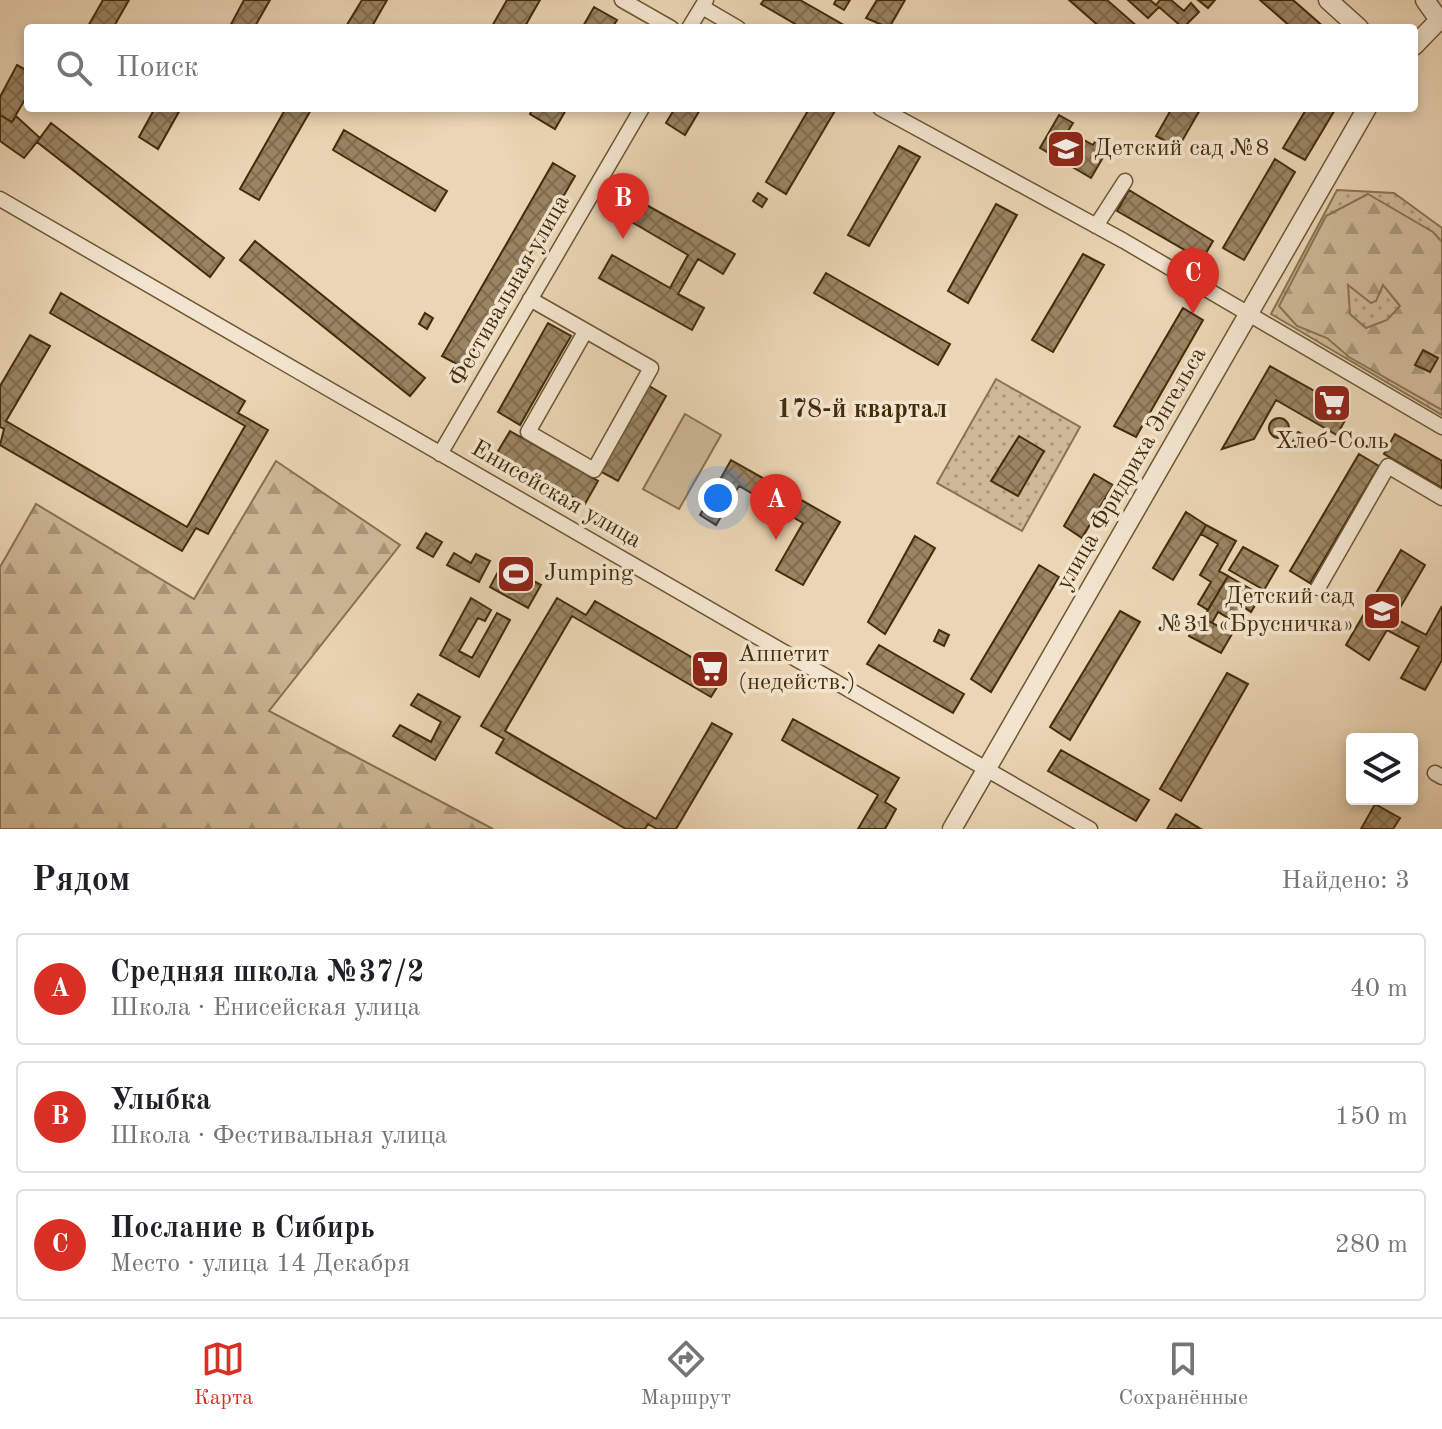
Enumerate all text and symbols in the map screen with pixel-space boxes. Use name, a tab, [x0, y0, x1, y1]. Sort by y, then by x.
search box	[24, 24, 1418, 112]
icon: search	[52, 46, 96, 90]
text: Поиск	[116, 53, 199, 83]
school or university icon: Детский сад №8	[1045, 128, 1087, 170]
place label: Детский сад №8	[1094, 137, 1270, 161]
pin: B	[597, 173, 649, 239]
street label: Фестивальная улица	[445, 191, 575, 391]
pin: C	[1167, 248, 1219, 314]
street label: улица Фридриха Энгельса	[1053, 343, 1211, 595]
supermarket icon: Хлеб-Соль	[1311, 382, 1353, 424]
district label: 178-й квартал	[777, 397, 947, 423]
place label: Хлеб-Соль	[1275, 430, 1389, 454]
street label: Енисейская улица	[467, 437, 645, 553]
pin: A	[750, 474, 802, 540]
your location	[698, 478, 738, 518]
sports icon: Jumping	[495, 553, 537, 595]
place label: Jumping	[544, 562, 634, 586]
place label: Детский сад №31 «Брусничка»	[1158, 585, 1354, 637]
school or university icon: Детский сад №31 «Брусничка»	[1361, 590, 1403, 632]
place label: Аппетит (недейств.)	[738, 643, 856, 695]
supermarket icon: Аппетит (недейств.)	[689, 648, 731, 690]
map controls	[1346, 733, 1418, 805]
button: layers	[1346, 733, 1418, 805]
text: Рядом	[32, 864, 131, 898]
text: Найдено: 3	[1281, 868, 1410, 894]
text: Средняя школа №37/2	[110, 958, 424, 988]
text: A	[50, 976, 70, 1002]
text: 40 m	[1350, 976, 1408, 1002]
text: Школа · Енисейская улица	[110, 995, 420, 1021]
text: Улыбка	[110, 1086, 211, 1116]
text: B	[51, 1104, 69, 1130]
text: 150 m	[1335, 1104, 1408, 1130]
text: Школа · Фестивальная улица	[110, 1123, 447, 1149]
text: Послание в Сибирь	[110, 1214, 375, 1244]
text: C	[51, 1232, 69, 1258]
text: 280 m	[1335, 1232, 1408, 1258]
text: Место · улица 14 Декабря	[110, 1251, 410, 1277]
tab: Карта	[194, 1337, 253, 1412]
tab: Маршрут	[641, 1337, 731, 1412]
tab: Сохранённые	[1118, 1337, 1248, 1412]

